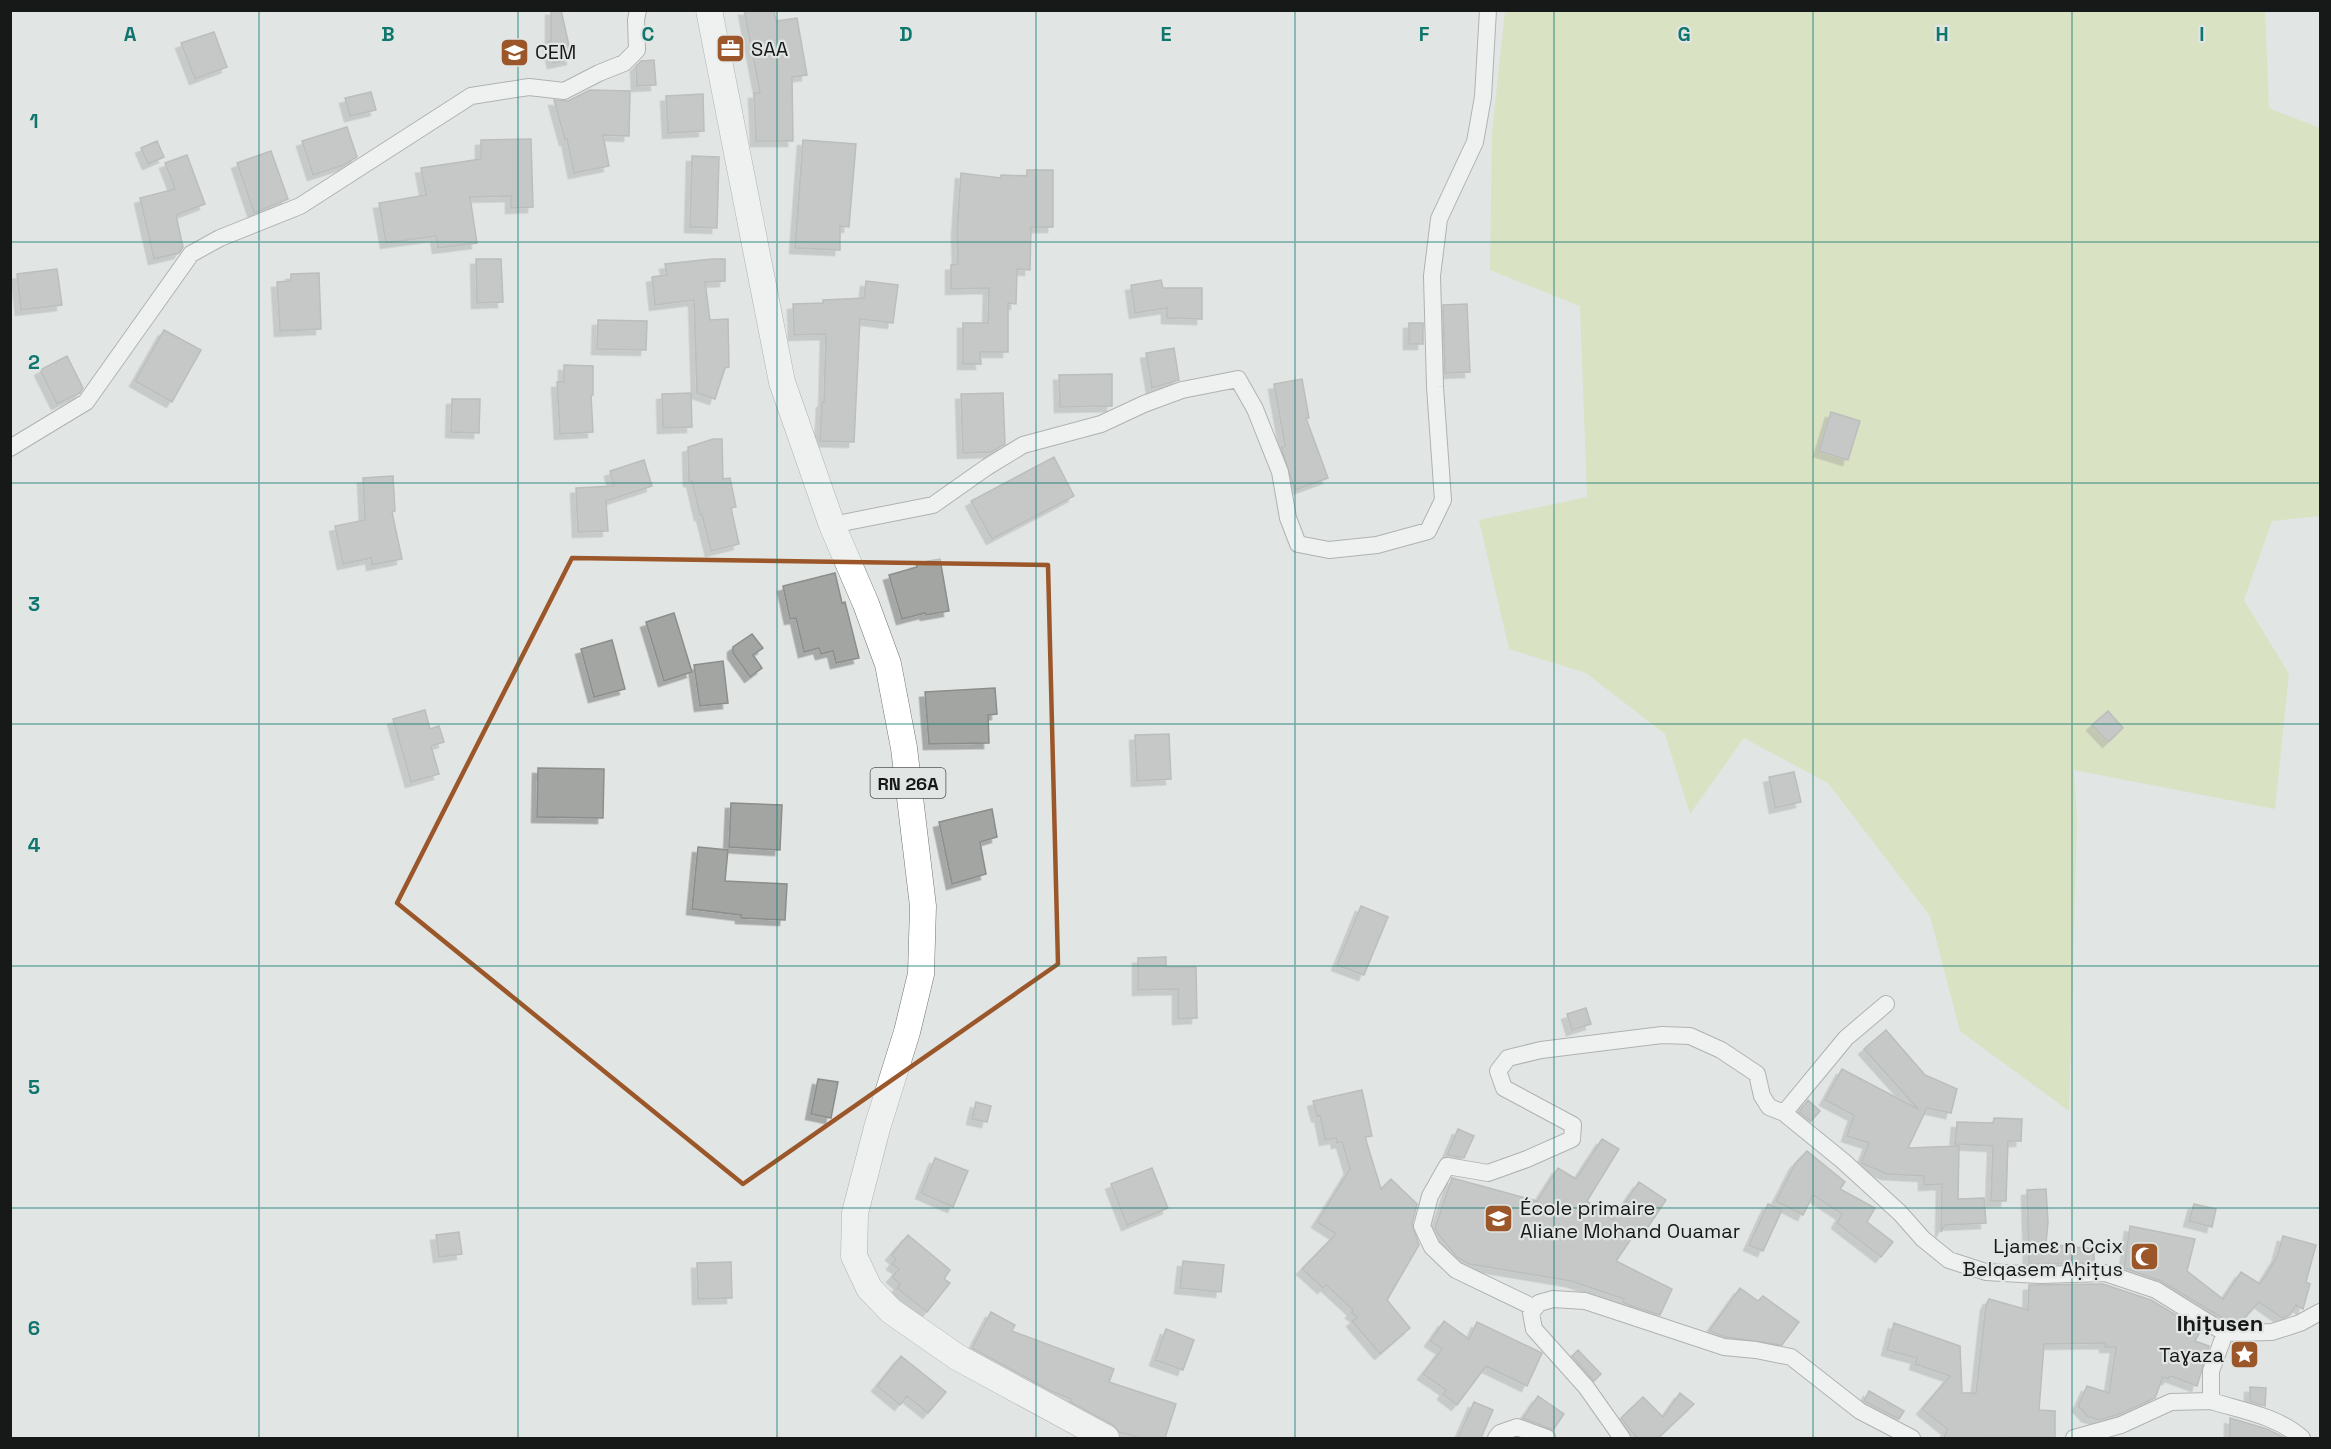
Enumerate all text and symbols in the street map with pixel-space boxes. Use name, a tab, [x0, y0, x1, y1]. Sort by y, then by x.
text: A	[124, 21, 137, 47]
text: B	[381, 21, 395, 47]
text: C	[642, 21, 655, 47]
text: D	[899, 21, 913, 47]
text: E	[1160, 21, 1172, 47]
text: F	[1419, 21, 1430, 47]
text: G	[1677, 21, 1691, 47]
text: H	[1935, 21, 1949, 47]
text: I	[2199, 21, 2205, 47]
office icon: SAA	[714, 33, 746, 65]
school or university icon: CEM	[498, 36, 530, 68]
place label: SAA	[751, 36, 789, 62]
place label: CEM	[535, 39, 576, 65]
text: 1	[29, 108, 39, 134]
text: 2	[28, 349, 40, 375]
text: 3	[28, 591, 40, 617]
road number: RN 26A	[870, 768, 946, 798]
text: 4	[28, 832, 41, 858]
text: 5	[28, 1074, 40, 1100]
place label: École primaire Aliane Mohand Ouamar	[1520, 1195, 1740, 1244]
school or university icon: École primaire Aliane Mohand Ouamar	[1483, 1203, 1515, 1235]
place label: Ljameɛ n Ccix Belqasem Aḥiṭus	[1963, 1233, 2123, 1282]
mosque icon: Ljameɛ n Ccix Belqasem Aḥiṭus	[2128, 1241, 2160, 1273]
district label: Iḥiṭusen	[2177, 1309, 2263, 1337]
text: 6	[28, 1315, 40, 1341]
place icon: Taɣaza	[2229, 1339, 2261, 1371]
place label: Taɣaza	[2159, 1342, 2224, 1368]

